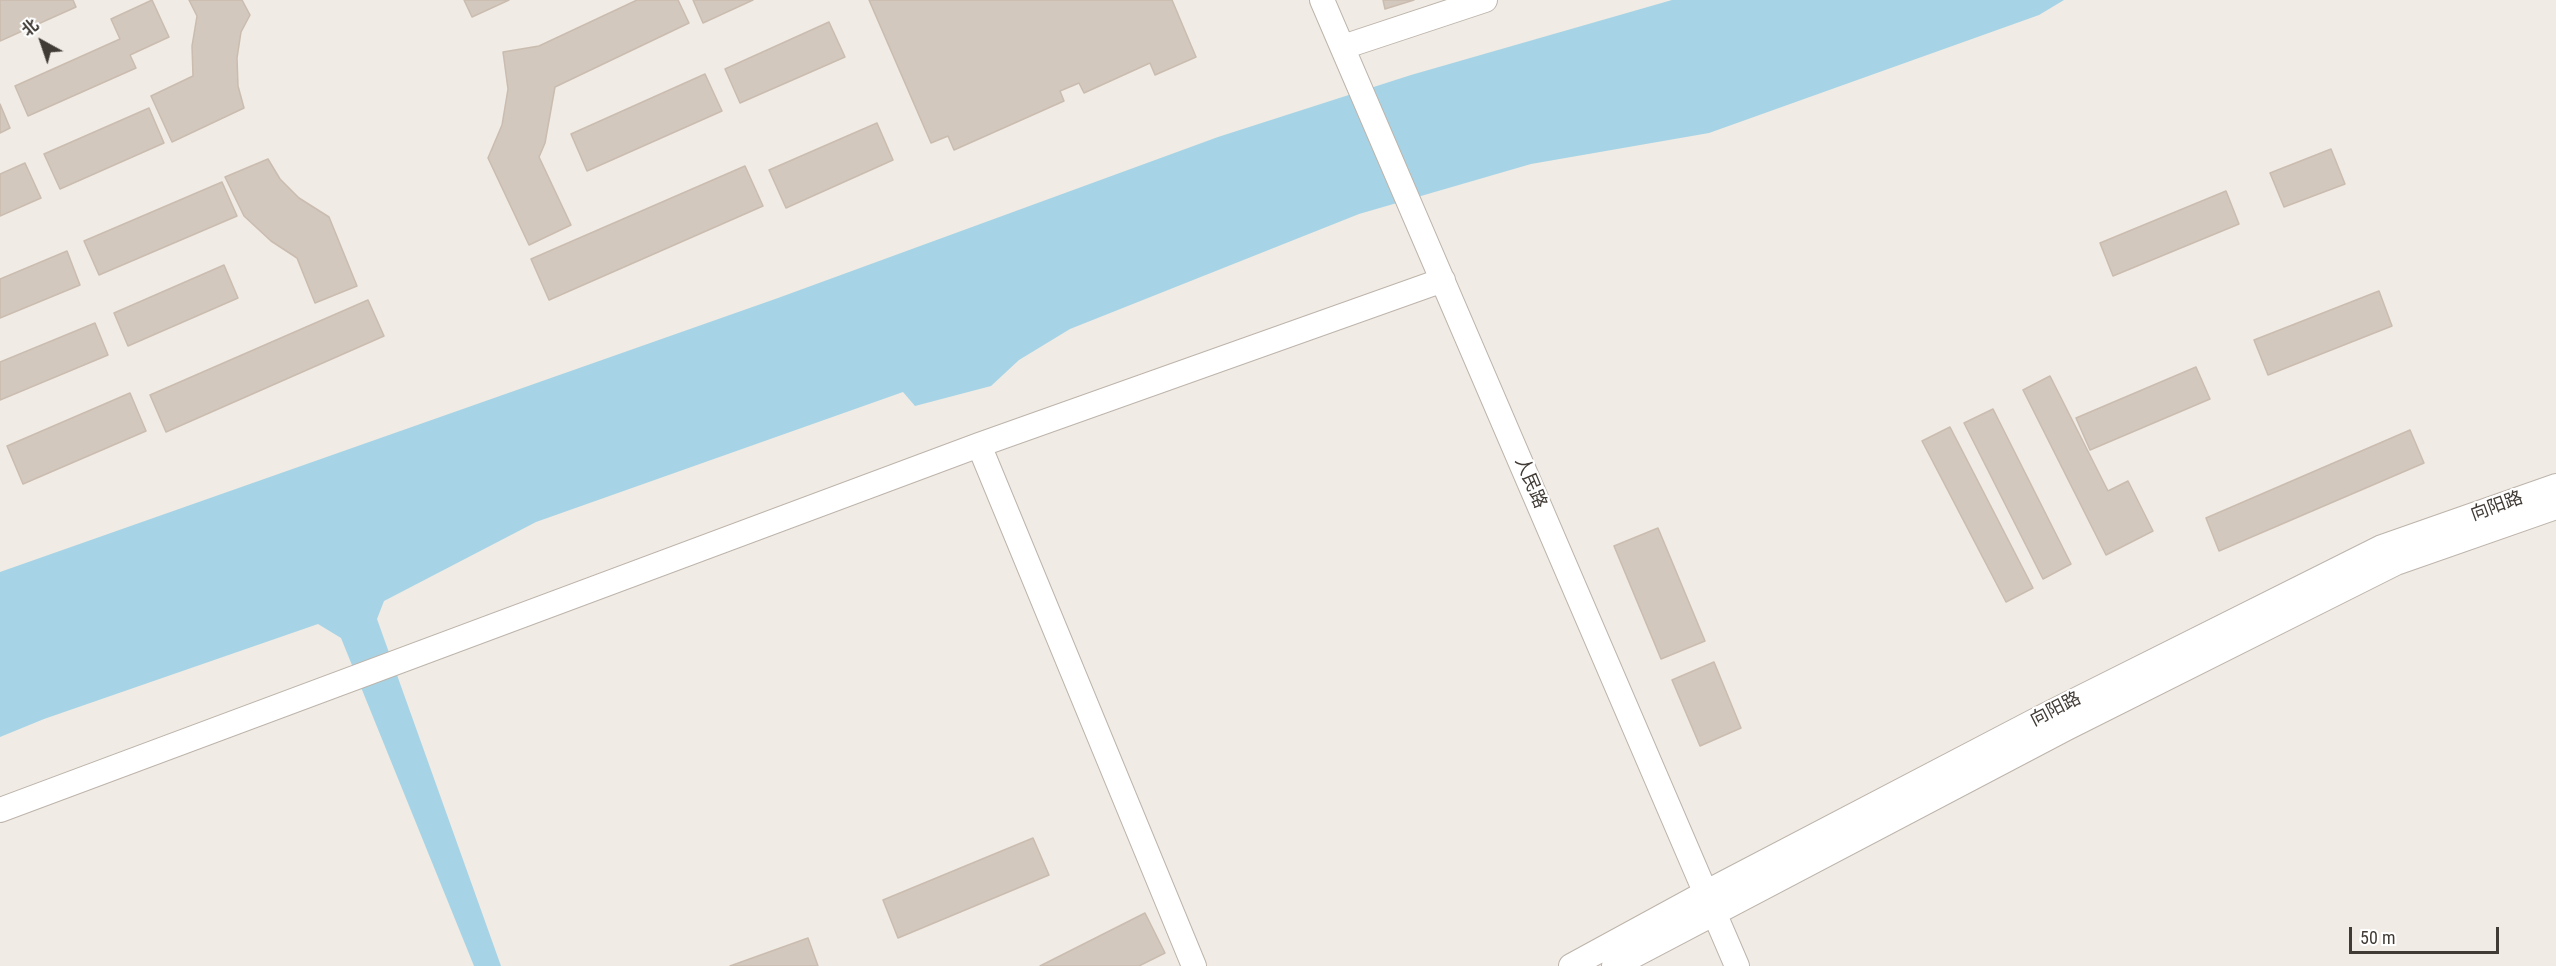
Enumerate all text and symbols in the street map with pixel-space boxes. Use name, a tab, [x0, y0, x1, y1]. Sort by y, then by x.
north arrow	[12, 12, 72, 72]
text: 北	[18, 15, 42, 40]
street label: 人民路	[1510, 454, 1550, 512]
street label: 向阳路	[2468, 488, 2526, 526]
street label: 向阳路	[2027, 688, 2085, 732]
scale bar	[2352, 915, 2502, 953]
text: 50 m	[2360, 927, 2395, 948]

